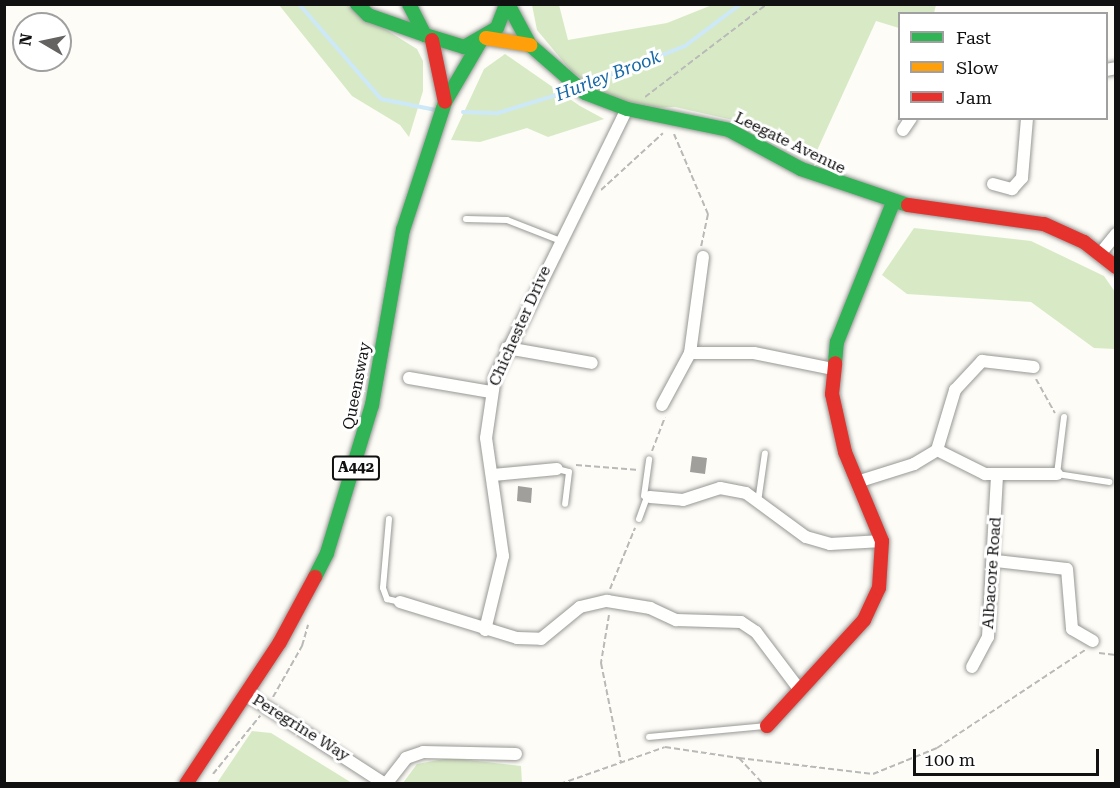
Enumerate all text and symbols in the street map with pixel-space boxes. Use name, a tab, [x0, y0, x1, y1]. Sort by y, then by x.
north arrow	[12, 12, 72, 72]
legend	[898, 12, 1108, 120]
text: Fast	[956, 27, 991, 48]
text: N	[15, 32, 36, 47]
water label: Hurley Brook	[552, 46, 664, 106]
text: Slow	[956, 57, 998, 78]
text: Jam	[956, 87, 992, 108]
street label: Leegate Avenue	[731, 108, 849, 178]
street label: Chichester Drive	[485, 263, 555, 389]
street label: Queensway	[339, 341, 375, 431]
road number: A442	[330, 456, 382, 480]
street label: Albacore Road	[979, 516, 1005, 630]
street label: Peregrine Way	[249, 690, 353, 766]
scale bar	[916, 737, 1102, 775]
text: 100 m	[924, 749, 975, 770]

